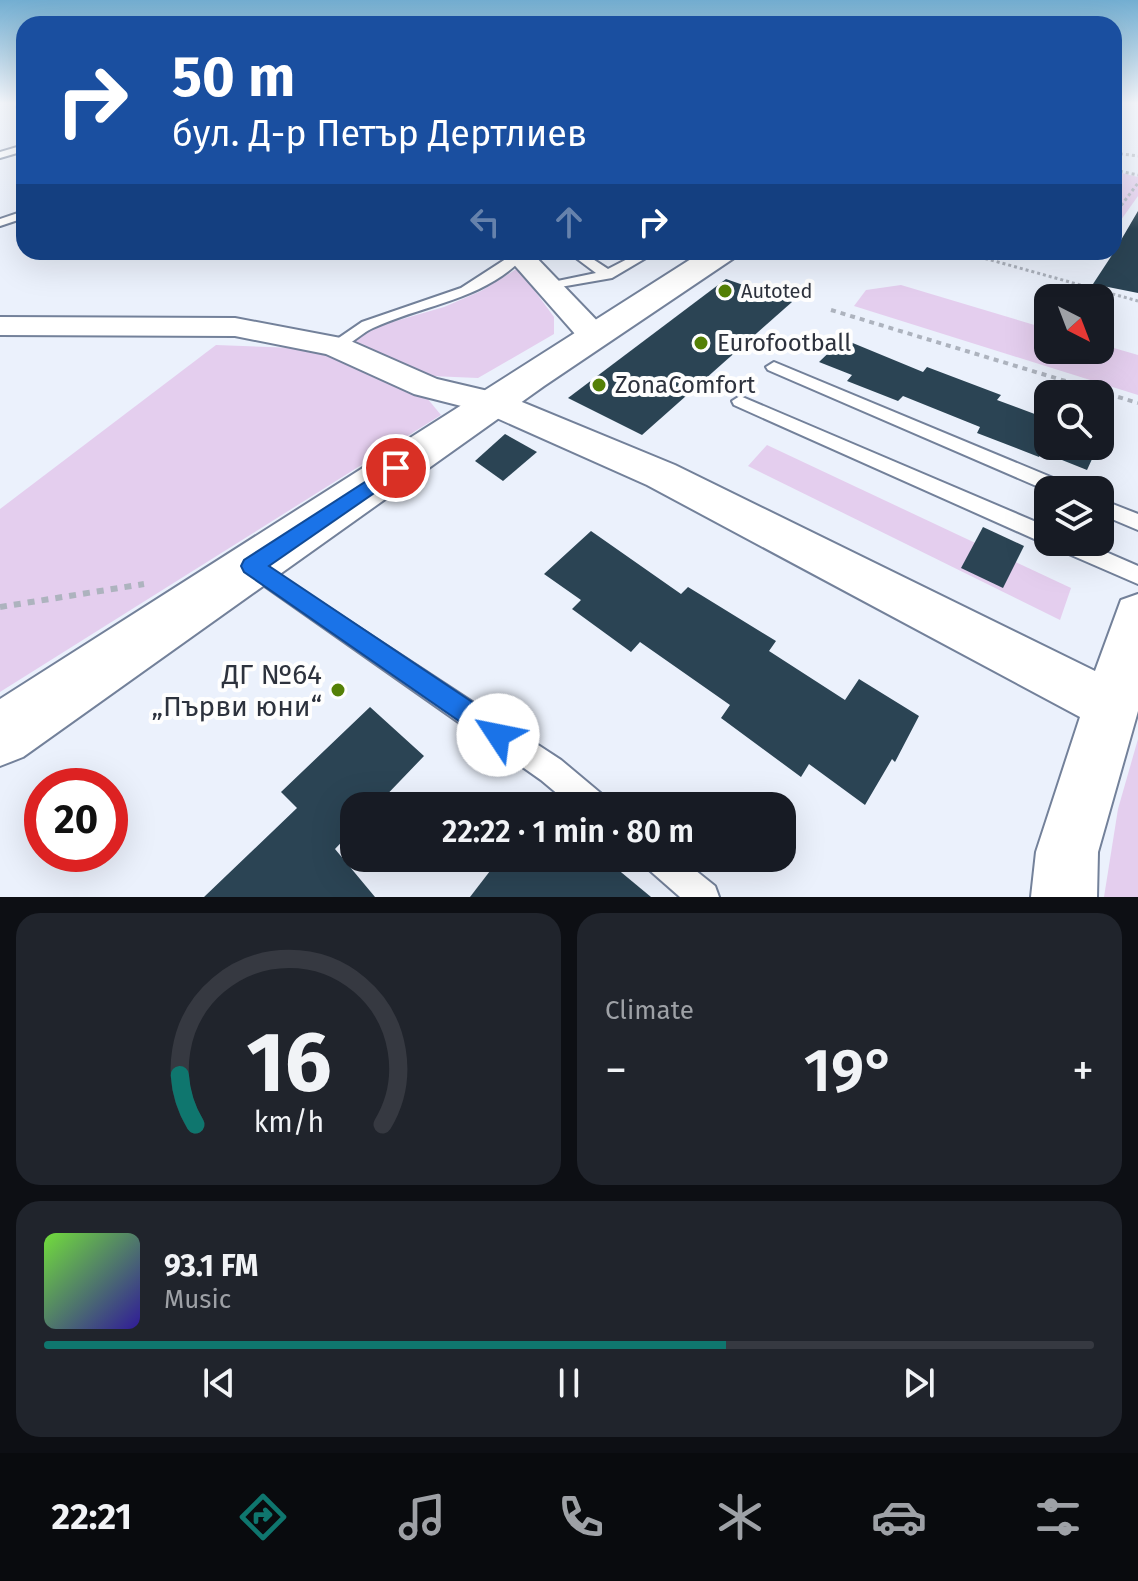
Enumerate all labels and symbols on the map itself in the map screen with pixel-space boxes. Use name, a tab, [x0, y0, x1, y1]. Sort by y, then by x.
place label: Autoted	[741, 279, 812, 303]
marker: Autoted	[716, 282, 734, 300]
north arrow	[1034, 284, 1114, 364]
place label: Eurofootball	[717, 329, 851, 357]
marker: Eurofootball	[692, 334, 710, 352]
place label: ZonaComfort	[615, 371, 756, 399]
marker: ZonaComfort	[590, 376, 608, 394]
pin	[362, 434, 430, 502]
place label: ДГ №64 „Първи юни“	[152, 658, 322, 723]
marker: ДГ №64 „Първи юни“	[329, 681, 347, 699]
position arrow	[456, 693, 540, 777]
speed limit sign: 20	[24, 768, 128, 872]

